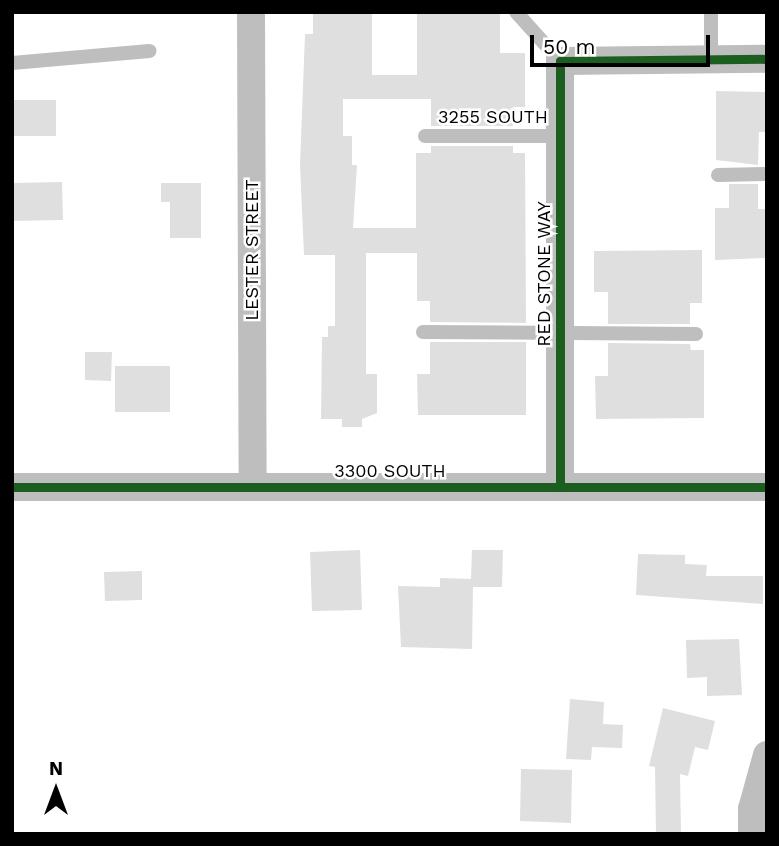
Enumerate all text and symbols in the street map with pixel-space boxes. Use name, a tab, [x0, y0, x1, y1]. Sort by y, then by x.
scale bar	[534, 21, 714, 65]
text: 50 m	[543, 34, 595, 59]
street label: 3255 SOUTH	[438, 106, 548, 128]
street label: LESTER STREET	[241, 179, 263, 321]
street label: RED STONE WAY	[533, 201, 555, 347]
street label: 3300 SOUTH	[334, 460, 446, 482]
north arrow	[21, 755, 91, 825]
text: N	[49, 757, 63, 780]

